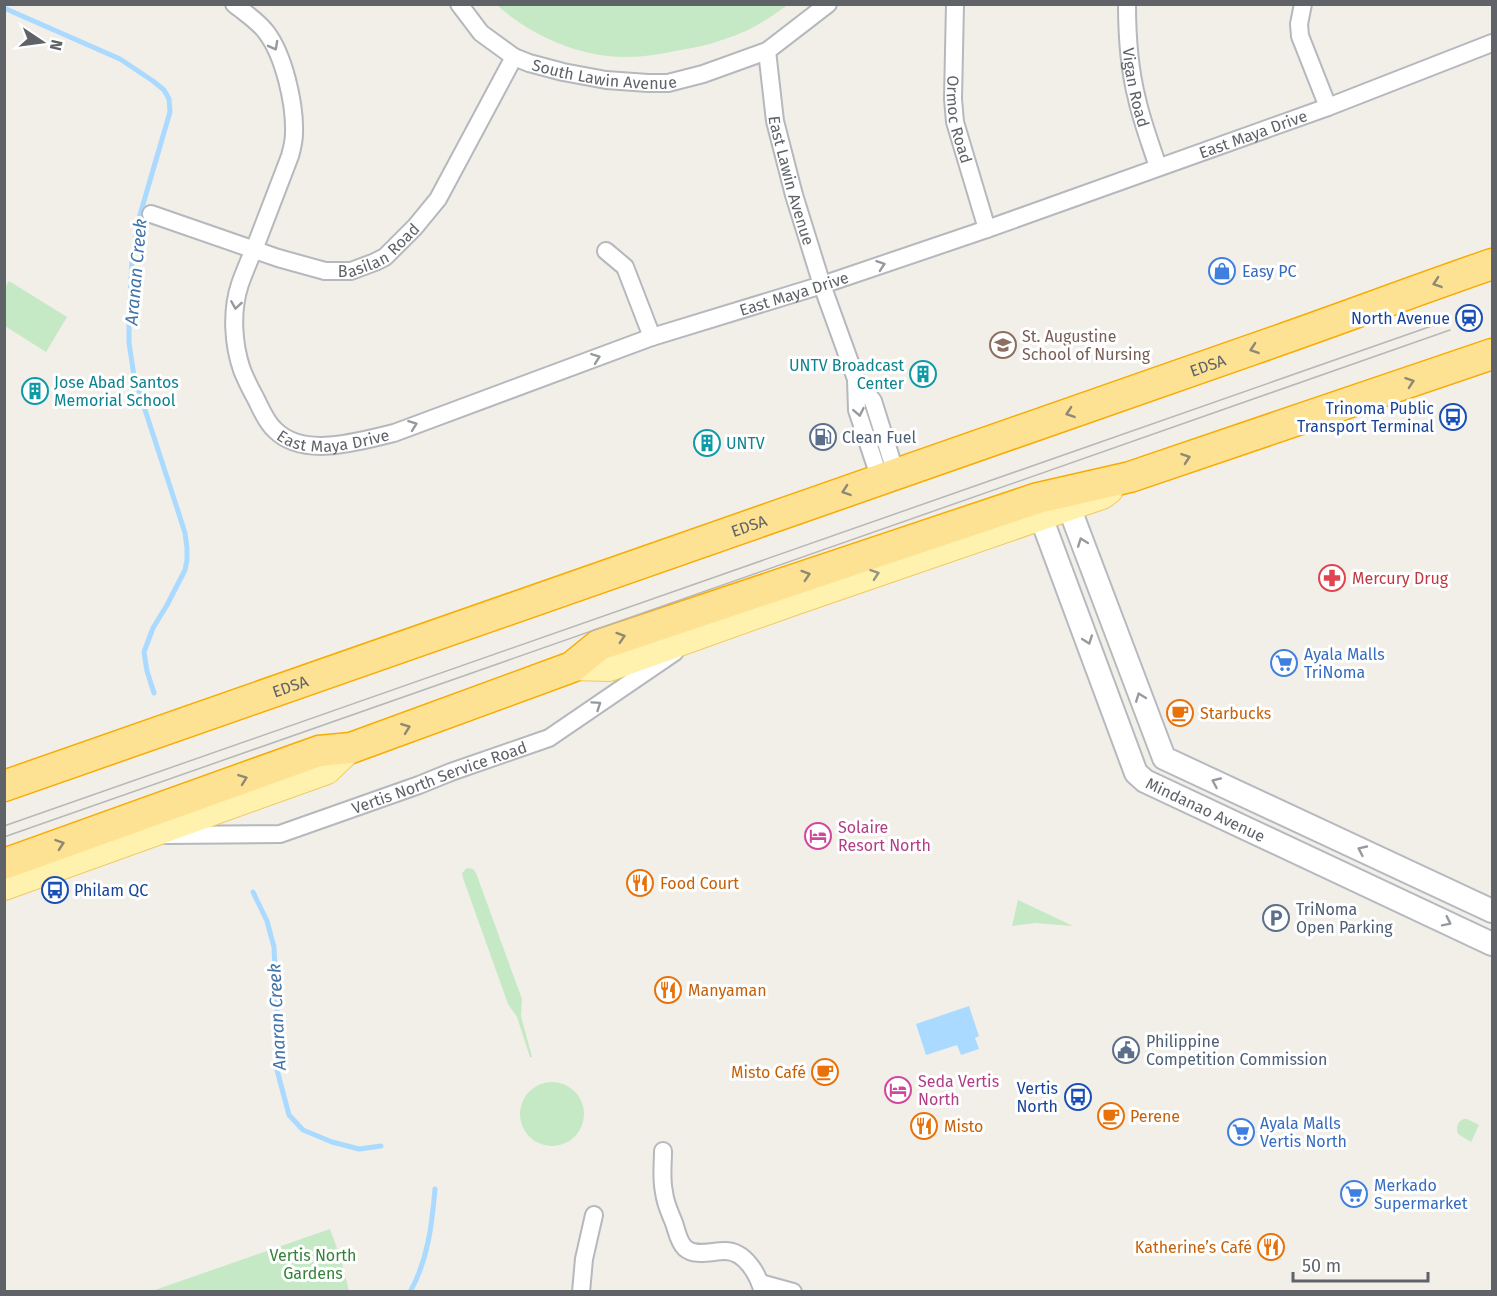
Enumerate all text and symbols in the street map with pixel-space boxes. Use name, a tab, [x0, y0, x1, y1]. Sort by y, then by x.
north arrow	[12, 12, 72, 72]
text: N	[46, 38, 67, 53]
one-way arrow	[267, 40, 278, 50]
street label: Vigan Road	[1119, 47, 1154, 129]
street label: South Lawin Avenue	[530, 55, 679, 93]
street label: Ormoc Road	[943, 75, 976, 165]
street label: East Maya Drive	[1196, 106, 1310, 162]
street label: East Lawin Avenue	[765, 115, 819, 247]
water label: Aranan Creek	[120, 218, 152, 327]
street label: Basilan Road	[338, 219, 423, 281]
shop icon: Easy PC	[1207, 256, 1237, 286]
one-way arrow	[875, 260, 886, 272]
place label: Easy PC	[1242, 262, 1297, 281]
street label: East Maya Drive	[737, 267, 851, 319]
one-way arrow	[1432, 276, 1443, 289]
one-way arrow	[230, 301, 242, 310]
station icon: North Avenue	[1454, 303, 1484, 333]
place label: North Avenue	[1351, 309, 1450, 328]
place label: St. Augustine School of Nursing	[1022, 327, 1151, 364]
school or university icon: St. Augustine School of Nursing	[988, 330, 1018, 360]
one-way arrow	[1249, 342, 1260, 355]
street label: EDSA	[1187, 350, 1229, 380]
one-way arrow	[589, 353, 600, 365]
place label: UNTV Broadcast Center	[789, 356, 905, 393]
building icon: UNTV Broadcast Center	[908, 359, 938, 389]
place label: Jose Abad Santos Memorial School	[54, 373, 179, 410]
building icon: Jose Abad Santos Memorial School	[20, 376, 50, 406]
one-way arrow	[1404, 377, 1415, 389]
place label: Trinoma Public Transport Terminal	[1297, 399, 1434, 436]
bus stop icon: Trinoma Public Transport Terminal	[1438, 402, 1468, 432]
one-way arrow	[1065, 406, 1075, 419]
one-way arrow	[852, 407, 865, 417]
one-way arrow	[407, 420, 418, 433]
fuel station icon: Clean Fuel	[808, 422, 838, 452]
street label: East Maya Drive	[273, 425, 391, 456]
building icon: UNTV	[692, 428, 722, 458]
place label: Clean Fuel	[842, 428, 917, 447]
place label: UNTV	[726, 434, 765, 453]
one-way arrow	[1180, 453, 1191, 465]
one-way arrow	[841, 484, 852, 497]
street label: EDSA	[728, 510, 770, 541]
one-way arrow	[1076, 537, 1089, 548]
pharmacy icon: Mercury Drug	[1317, 563, 1347, 593]
one-way arrow	[869, 569, 880, 581]
place label: Mercury Drug	[1352, 569, 1449, 588]
one-way arrow	[800, 570, 811, 583]
one-way arrow	[615, 632, 626, 644]
one-way arrow	[1080, 635, 1093, 645]
place label: Ayala Malls TriNoma	[1304, 645, 1385, 682]
supermarket icon: Ayala Malls TriNoma	[1269, 648, 1299, 678]
street label: EDSA	[270, 671, 311, 701]
one-way arrow	[1135, 692, 1147, 703]
cafe icon: Starbucks	[1165, 698, 1195, 728]
one-way arrow	[590, 701, 601, 712]
place label: Starbucks	[1200, 704, 1271, 723]
one-way arrow	[400, 722, 411, 735]
street label: Vertis North Service Road	[349, 737, 529, 817]
one-way arrow	[237, 773, 248, 786]
street label: Mindanao Avenue	[1143, 773, 1268, 846]
one-way arrow	[1212, 778, 1223, 790]
place label: Solaire Resort North	[838, 818, 931, 855]
hotel icon: Solaire Resort North	[803, 821, 833, 851]
one-way arrow	[54, 839, 65, 852]
one-way arrow	[1357, 845, 1368, 857]
restaurant icon: Food Court	[625, 868, 655, 898]
place label: Food Court	[660, 874, 739, 893]
bus stop icon: Philam QC	[40, 875, 70, 905]
place label: Philam QC	[74, 881, 148, 900]
place label: TriNoma Open Parking	[1296, 900, 1393, 937]
parking icon: TriNoma Open Parking	[1261, 903, 1291, 933]
one-way arrow	[1441, 914, 1452, 926]
water label: Anaran Creek	[263, 963, 291, 1072]
restaurant icon: Manyaman	[653, 975, 683, 1005]
place label: Manyaman	[688, 981, 767, 1000]
place label: Philippine Competition Commission	[1146, 1032, 1327, 1069]
public building icon: Philippine Competition Commission	[1111, 1035, 1141, 1065]
cafe icon: Misto Café	[810, 1057, 840, 1087]
place label: Misto Café	[731, 1063, 806, 1082]
place label: Seda Vertis North	[918, 1072, 999, 1109]
hotel icon: Seda Vertis North	[883, 1075, 913, 1105]
place label: Vertis North	[1016, 1079, 1058, 1116]
bus stop icon: Vertis North	[1063, 1082, 1093, 1112]
cafe icon: Perene	[1096, 1101, 1126, 1131]
place label: Perene	[1130, 1107, 1180, 1126]
restaurant icon: Misto	[909, 1111, 939, 1141]
place label: Ayala Malls Vertis North	[1260, 1114, 1347, 1151]
place label: Misto	[944, 1117, 983, 1136]
supermarket icon: Ayala Malls Vertis North	[1226, 1117, 1256, 1147]
place label: Merkado Supermarket	[1374, 1176, 1468, 1213]
supermarket icon: Merkado Supermarket	[1339, 1179, 1369, 1209]
restaurant icon: Katherine’s Café	[1256, 1232, 1286, 1262]
place label: Katherine’s Café	[1135, 1238, 1252, 1257]
scale bar	[1293, 1245, 1428, 1283]
park label: Vertis North Gardens	[270, 1246, 357, 1283]
text: 50 m	[1302, 1255, 1341, 1277]

